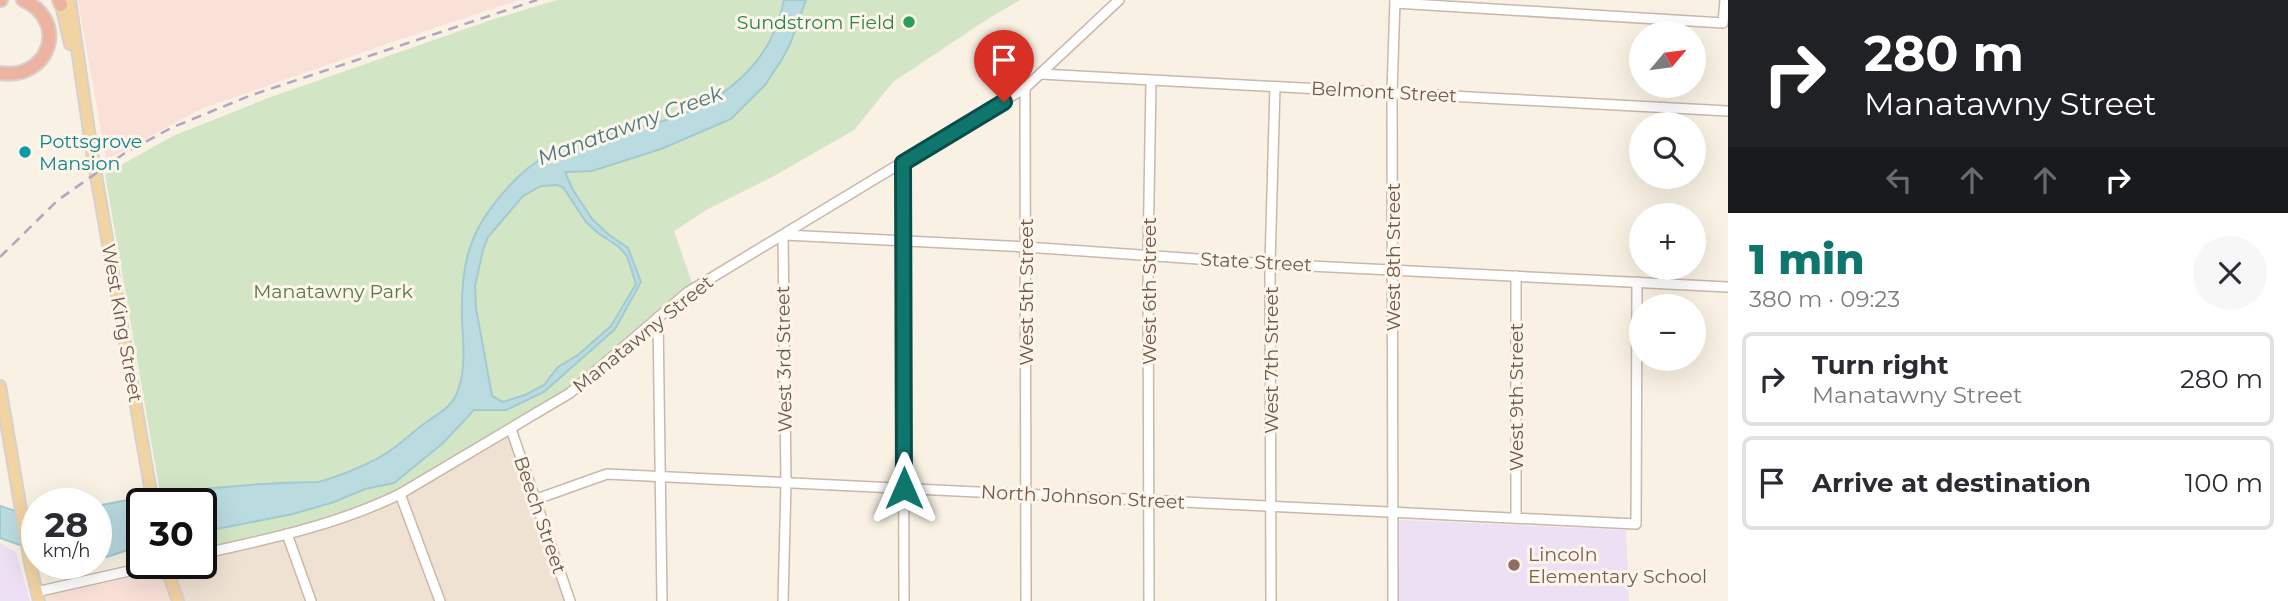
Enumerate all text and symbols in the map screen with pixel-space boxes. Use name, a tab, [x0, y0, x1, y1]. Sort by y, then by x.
place label: Sundstrom Field	[737, 11, 895, 34]
marker: Sundstrom Field	[901, 14, 917, 30]
north arrow	[1629, 21, 1706, 98]
map controls	[1629, 21, 1706, 371]
text: 280 m	[1864, 24, 2024, 83]
icon: right	[1749, 28, 1840, 119]
pin	[974, 30, 1034, 102]
icon: arrive	[985, 41, 1023, 79]
street label: Belmont Street	[1311, 77, 1458, 107]
water label: Manatawny Creek	[534, 79, 727, 170]
text: Manatawny Street	[1864, 84, 2156, 123]
button: search	[1629, 112, 1706, 189]
place label: Pottsgrove Mansion	[39, 130, 142, 175]
marker: Pottsgrove Mansion	[17, 144, 33, 160]
icon: left	[1880, 161, 1918, 199]
icon: ahead	[1953, 161, 1991, 199]
icon: ahead	[2026, 161, 2064, 199]
icon: right	[2099, 161, 2137, 199]
street label: West 8th Street	[1382, 182, 1405, 331]
button: +	[1629, 203, 1706, 280]
street label: West 6th Street	[1138, 217, 1161, 365]
street label: West 5th Street	[1015, 218, 1038, 366]
text: 1 min	[1749, 233, 1865, 285]
button: close	[2193, 236, 2267, 310]
street label: West King Street	[97, 242, 147, 404]
street label: State Street	[1200, 248, 1313, 276]
street label: Manatawny Street	[568, 270, 718, 398]
park label: Manatawny Park	[253, 280, 413, 303]
street label: West 3rd Street	[771, 285, 797, 433]
text: 380 m · 09:23	[1749, 285, 1900, 313]
street label: West 7th Street	[1260, 286, 1283, 434]
button: −	[1629, 294, 1706, 371]
street label: West 9th Street	[1505, 323, 1528, 471]
text: Turn right	[1812, 349, 1948, 381]
icon: right	[1753, 360, 1791, 398]
text: 280 m	[2180, 363, 2263, 395]
text: Manatawny Street	[1812, 381, 2022, 409]
position arrow	[867, 451, 941, 525]
street label: Beech Street	[509, 453, 571, 577]
icon: arrive	[1753, 464, 1791, 502]
text: Arrive at destination	[1812, 467, 2091, 499]
text: 100 m	[2185, 467, 2263, 499]
street label: North Johnson Street	[980, 480, 1186, 514]
speed limit sign: 30	[126, 488, 217, 579]
text: 28	[45, 503, 88, 546]
text: km/h	[42, 540, 91, 562]
place label: Lincoln Elementary School	[1528, 543, 1707, 588]
marker: Lincoln Elementary School	[1506, 557, 1522, 573]

